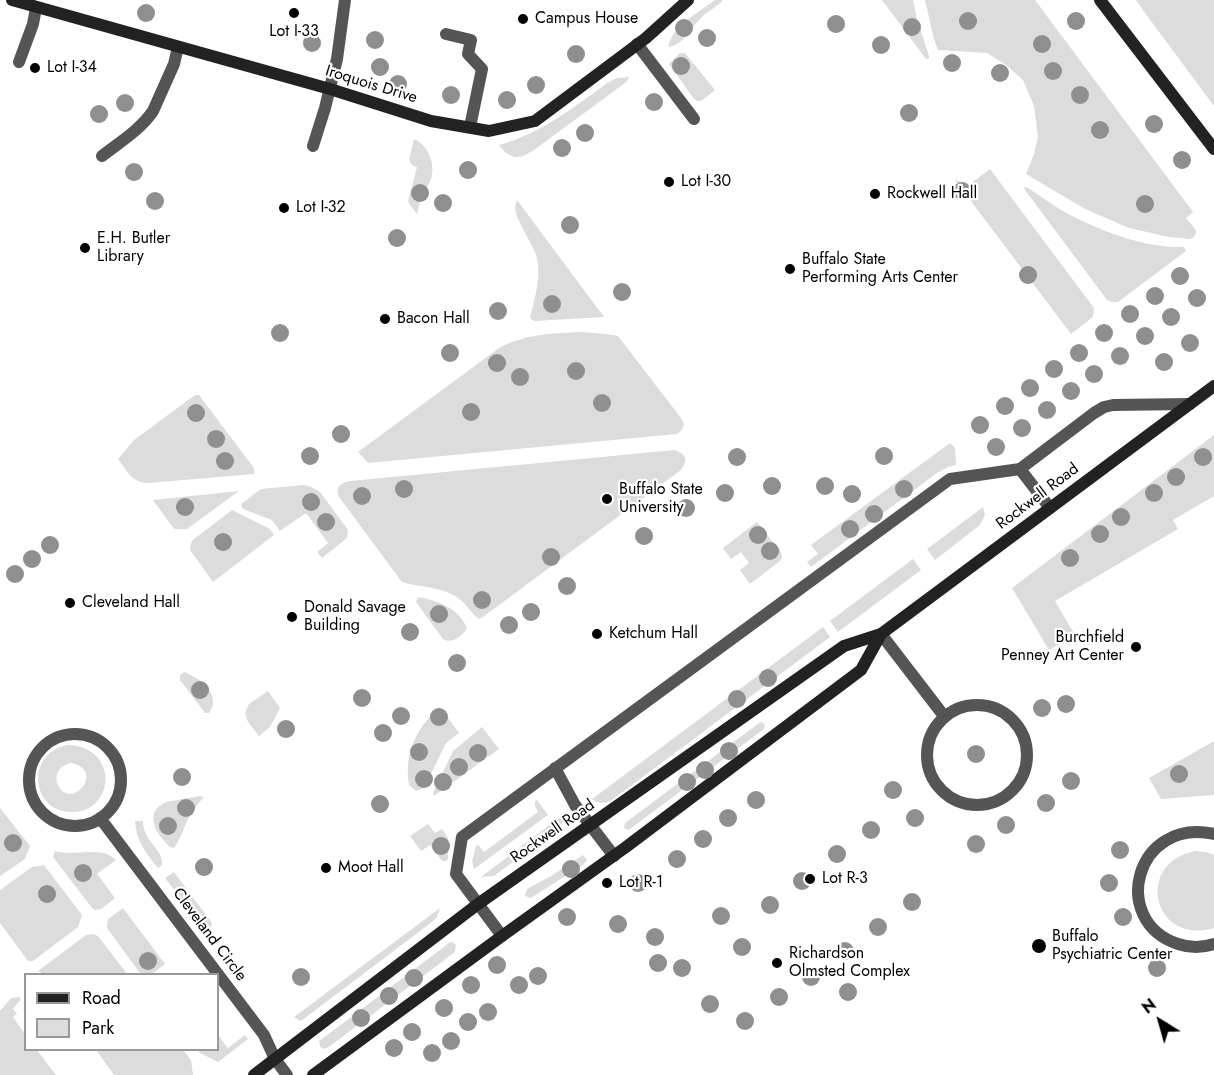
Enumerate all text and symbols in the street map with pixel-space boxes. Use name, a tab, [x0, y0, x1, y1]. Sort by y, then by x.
marker: Lot I-33	[287, 6, 301, 20]
place label: Campus House	[535, 9, 638, 29]
marker: Campus House	[516, 12, 530, 26]
place label: Lot I-33	[269, 22, 319, 42]
place label: Lot I-34	[47, 58, 97, 78]
marker: Lot I-34	[28, 61, 42, 75]
street label: Iroquois Drive	[323, 62, 419, 108]
place label: Lot I-30	[681, 172, 731, 192]
marker: Lot I-30	[662, 175, 676, 189]
place label: Rockwell Hall	[887, 184, 977, 204]
marker: Rockwell Hall	[868, 187, 882, 201]
place label: Lot I-32	[296, 198, 346, 218]
marker: Lot I-32	[277, 201, 291, 215]
place label: E.H. Butler Library	[97, 229, 170, 267]
marker: E.H. Butler Library	[78, 241, 92, 255]
place label: Buffalo State Performing Arts Center	[802, 250, 958, 288]
marker: Buffalo State Performing Arts Center	[783, 262, 797, 276]
place label: Bacon Hall	[397, 309, 470, 329]
marker: Bacon Hall	[378, 312, 392, 326]
street label: Rockwell Road	[993, 460, 1083, 534]
place label: Buffalo State University	[619, 480, 703, 518]
marker: Buffalo State University	[600, 492, 614, 506]
place label: Cleveland Hall	[82, 593, 180, 613]
marker: Cleveland Hall	[63, 596, 77, 610]
place label: Donald Savage Building	[304, 598, 406, 636]
marker: Donald Savage Building	[285, 610, 299, 624]
place label: Ketchum Hall	[609, 624, 698, 644]
marker: Ketchum Hall	[590, 627, 604, 641]
place label: Burchfield Penney Art Center	[1001, 628, 1124, 666]
marker: Burchfield Penney Art Center	[1129, 640, 1143, 654]
street label: Rockwell Road	[507, 796, 599, 868]
place label: Moot Hall	[338, 858, 404, 878]
marker: Moot Hall	[319, 861, 333, 875]
place label: Lot R-3	[822, 869, 868, 889]
marker: Lot R-3	[803, 872, 817, 886]
place label: Lot R-1	[619, 873, 663, 893]
marker: Lot R-1	[600, 876, 614, 890]
street label: Cleveland Circle	[168, 885, 250, 985]
place label: Buffalo Psychiatric Center	[1052, 927, 1172, 965]
marker: Buffalo Psychiatric Center	[1030, 937, 1048, 955]
place label: Richardson Olmsted Complex	[789, 944, 910, 982]
marker: Richardson Olmsted Complex	[770, 956, 784, 970]
legend	[24, 973, 219, 1051]
text: Road	[82, 985, 121, 1011]
north arrow	[1130, 991, 1190, 1051]
text: N	[1137, 993, 1161, 1019]
text: Park	[82, 1015, 114, 1041]

